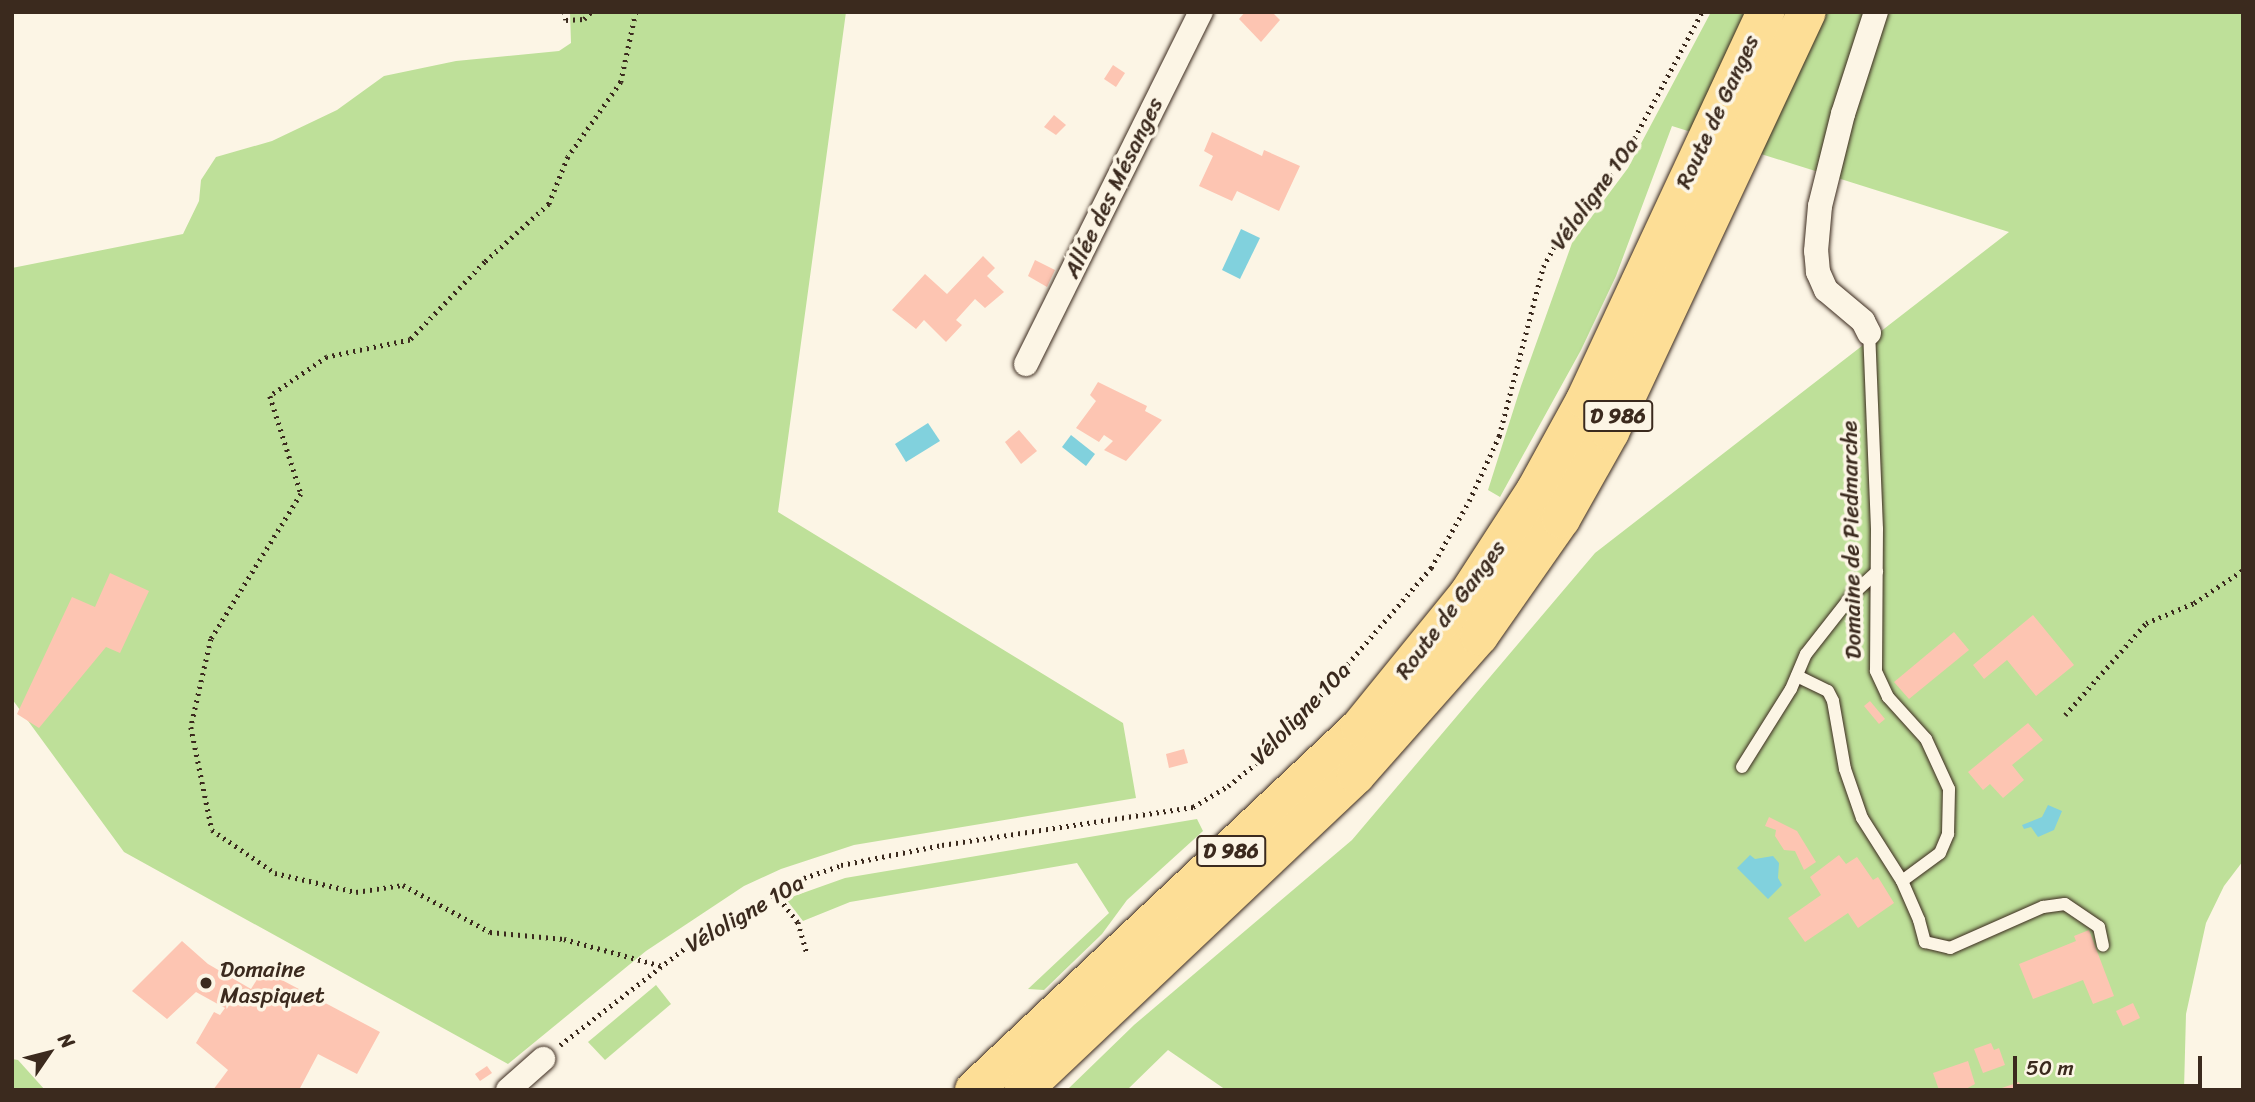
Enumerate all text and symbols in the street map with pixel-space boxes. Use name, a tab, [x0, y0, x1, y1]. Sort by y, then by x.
street label: Route de Ganges	[1670, 31, 1766, 193]
street label: Allée des Mésanges	[1058, 93, 1170, 283]
street label: Véloligne 10a	[1545, 133, 1645, 255]
road number: D 986	[1583, 398, 1653, 434]
street label: Domaine de Piedmarche	[1836, 420, 1868, 660]
street label: Route de Ganges	[1390, 535, 1512, 685]
street label: Véloligne 10a	[1245, 657, 1357, 771]
road number: D 986	[1196, 834, 1266, 868]
street label: Véloligne 10a	[681, 869, 809, 959]
place label: Domaine Maspiquet	[220, 956, 325, 1010]
marker: Domaine Maspiquet	[198, 975, 214, 991]
north arrow	[14, 1018, 84, 1088]
text: N	[49, 1026, 84, 1056]
scale bar	[2017, 1042, 2206, 1086]
text: 50 m	[2026, 1049, 2074, 1087]

